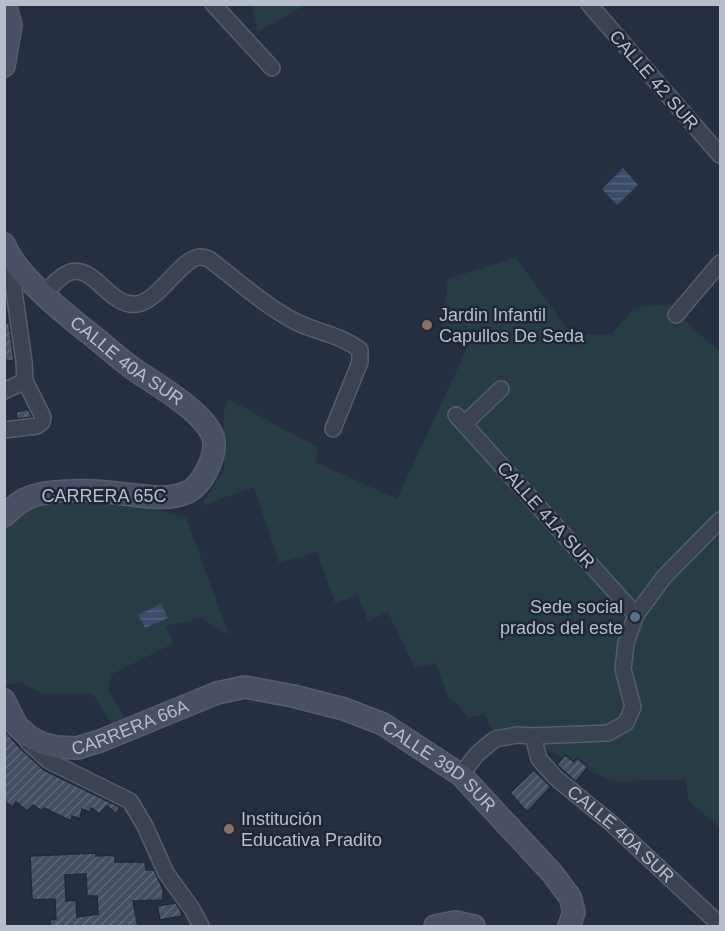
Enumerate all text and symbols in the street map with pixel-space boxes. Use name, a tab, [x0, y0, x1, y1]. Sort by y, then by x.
street label: CALLE 42 SUR	[605, 26, 703, 134]
place label: Jardin Infantil Capullos De Seda	[439, 305, 585, 346]
street label: CALLE 40A SUR	[66, 312, 187, 409]
marker: Jardin Infantil Capullos De Seda	[420, 318, 434, 332]
street label: CALLE 41A SUR	[493, 458, 599, 572]
street label: CARRERA 65C	[41, 486, 167, 506]
place label: Sede social prados del este	[500, 597, 623, 638]
marker: Sede social prados del este	[628, 610, 642, 624]
street label: CARRERA 66A	[69, 696, 191, 759]
street label: CALLE 39D SUR	[379, 716, 500, 816]
street label: CALLE 40A SUR	[563, 781, 678, 887]
place label: Institución Educativa Pradito	[241, 809, 382, 850]
marker: Institución Educativa Pradito	[222, 822, 236, 836]

